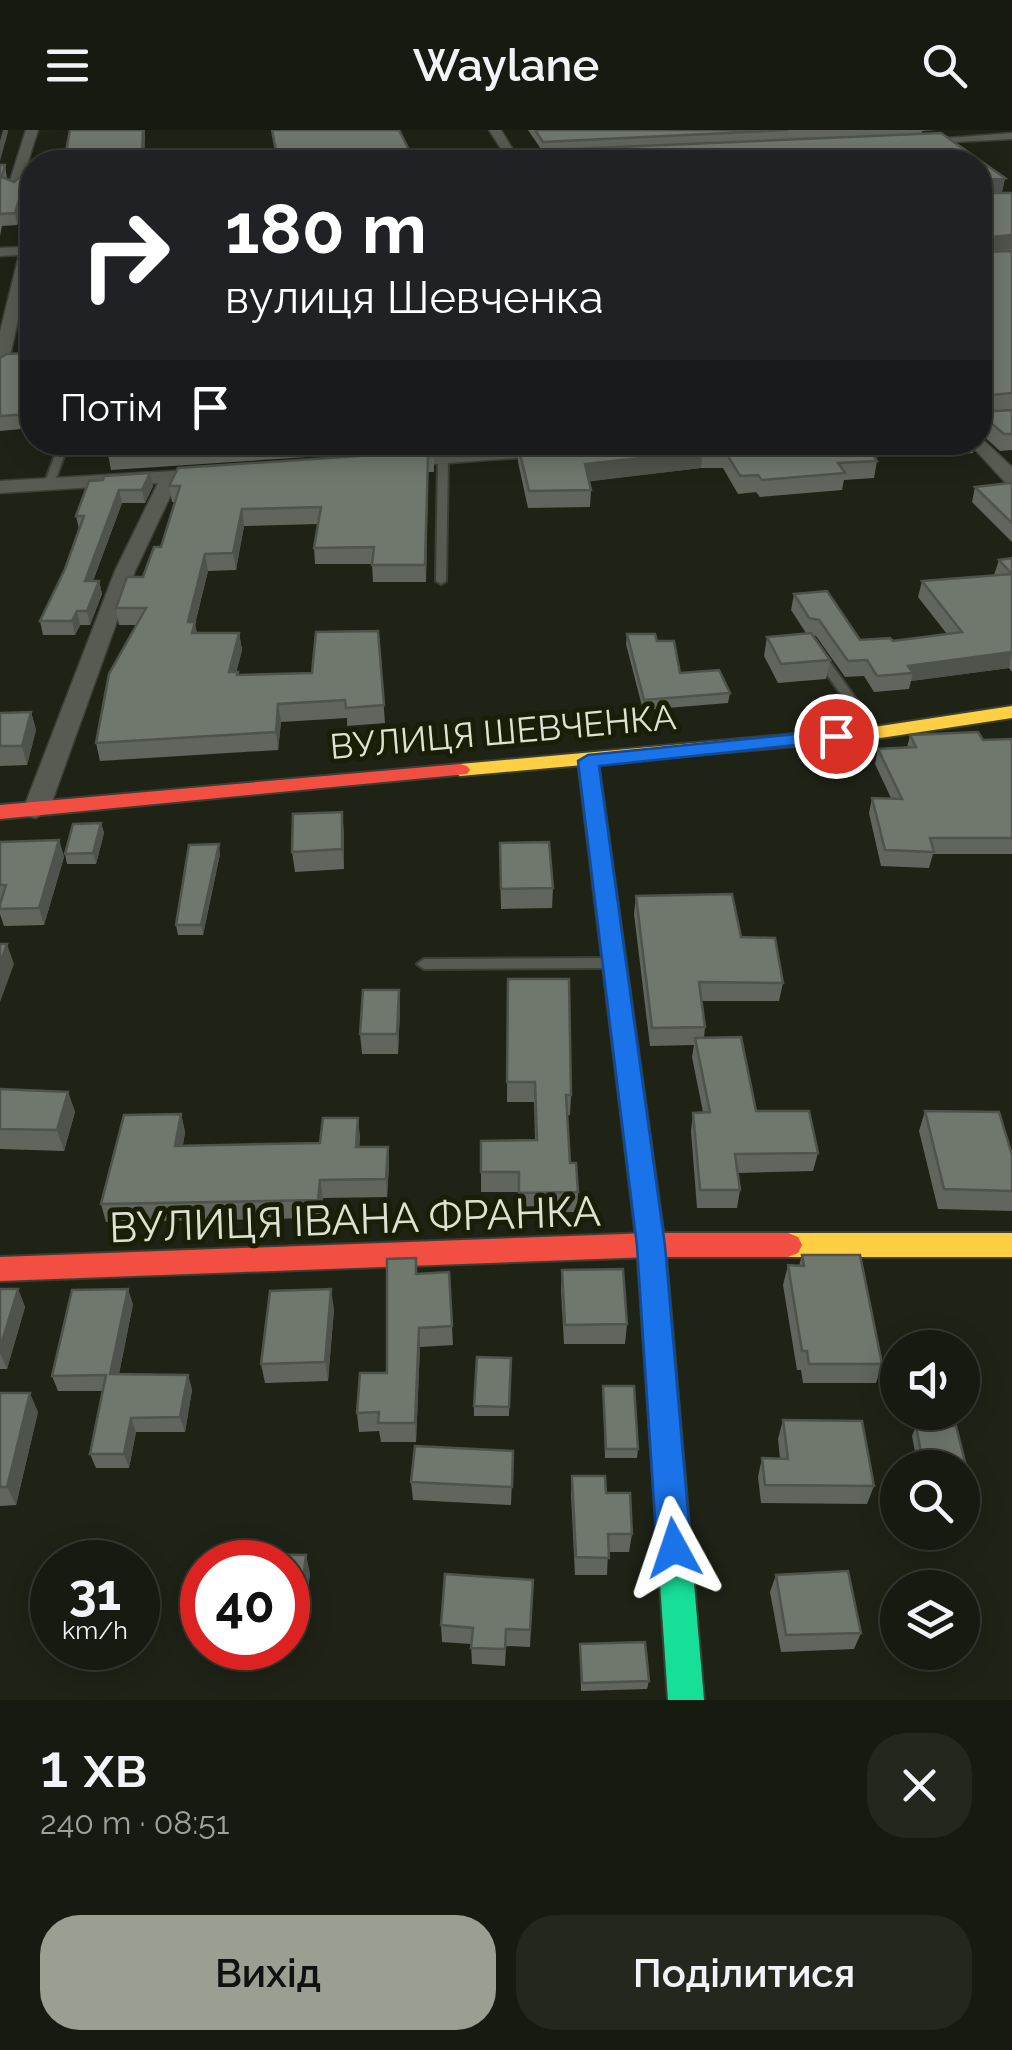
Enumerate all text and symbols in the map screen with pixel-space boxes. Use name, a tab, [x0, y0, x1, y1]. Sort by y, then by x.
icon: menu	[40, 38, 95, 93]
icon: search	[917, 38, 972, 93]
text: Waylane	[413, 39, 599, 92]
text: 180 m	[225, 187, 427, 269]
icon: right	[60, 190, 190, 320]
text: вулиця Шевченка	[225, 271, 604, 324]
icon: arrive	[183, 380, 238, 435]
text: Потім	[60, 385, 163, 430]
pin	[794, 694, 879, 779]
street label: ВУЛИЦЯ ШЕВЧЕНКА	[328, 696, 678, 767]
icon: arrive	[809, 709, 864, 764]
street label: ВУЛИЦЯ ІВАНА ФРАНКА	[108, 1186, 602, 1253]
map controls	[880, 1330, 980, 1670]
button: sound	[880, 1330, 980, 1430]
button: search	[880, 1450, 980, 1550]
position arrow	[622, 1496, 726, 1600]
speed limit sign: 40	[180, 1540, 310, 1670]
text: 31	[69, 1563, 121, 1622]
button: layers	[880, 1570, 980, 1670]
text: km/h	[62, 1615, 128, 1645]
text: 1 хв	[40, 1731, 148, 1801]
button: close	[867, 1733, 972, 1838]
text: 240 m · 08:51	[40, 1804, 229, 1841]
button: Вихід	[40, 1915, 496, 2030]
button: Поділитися	[516, 1915, 972, 2030]

